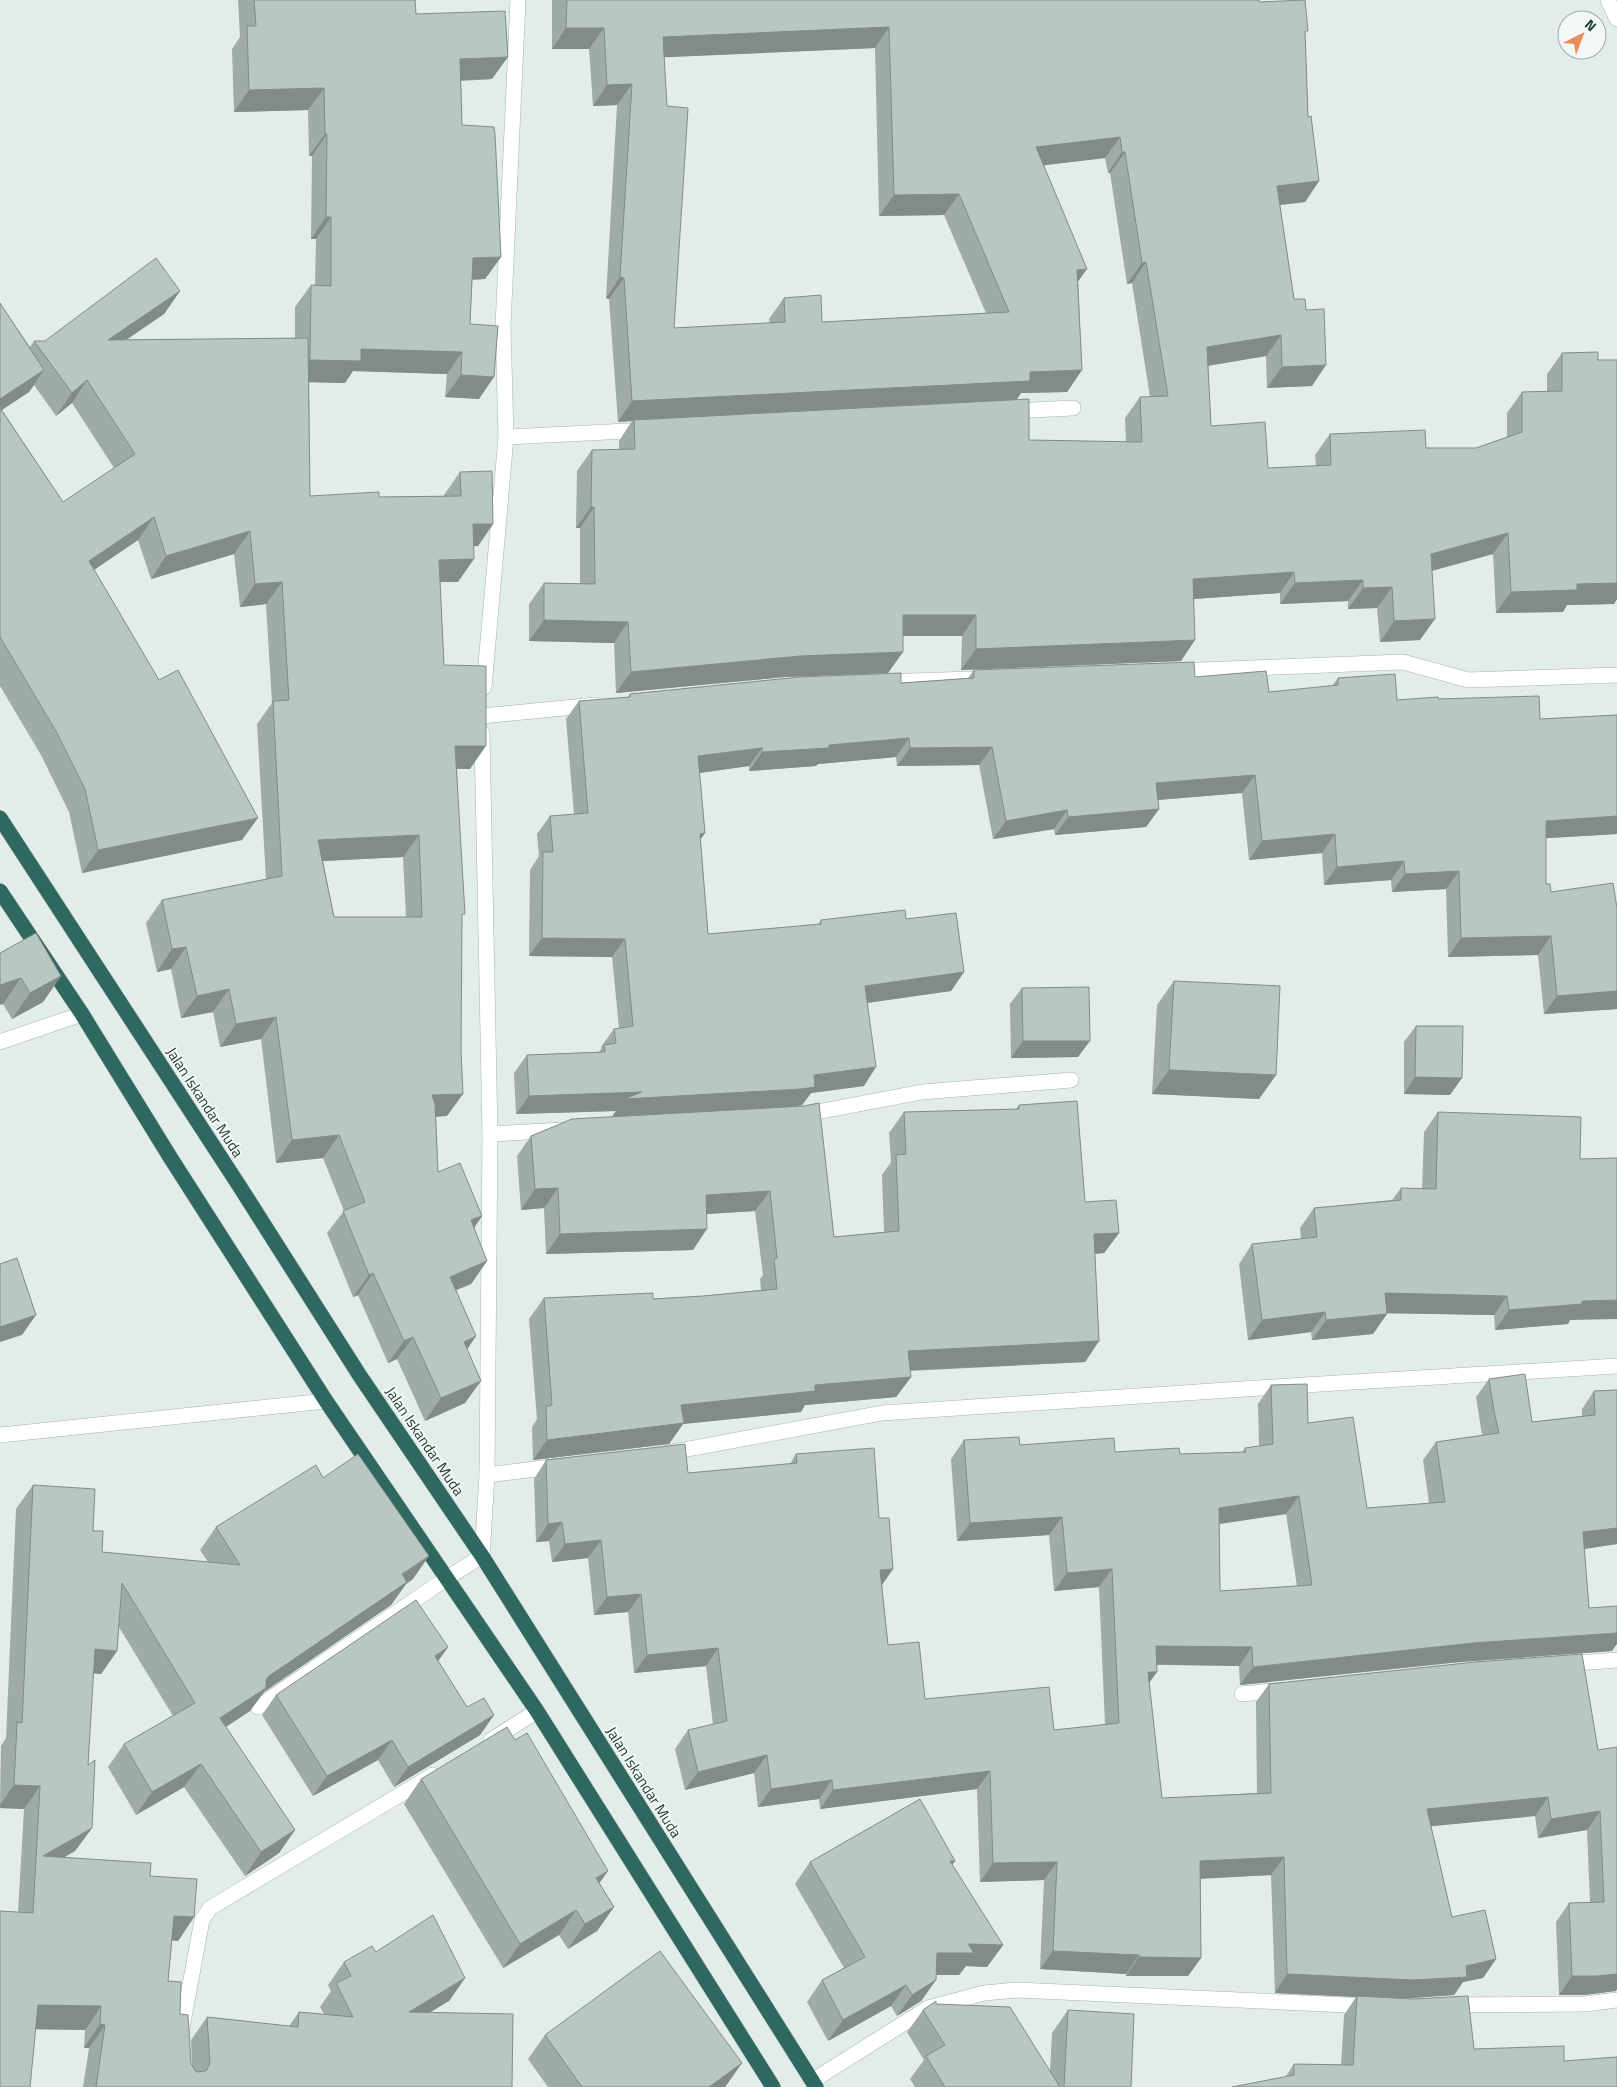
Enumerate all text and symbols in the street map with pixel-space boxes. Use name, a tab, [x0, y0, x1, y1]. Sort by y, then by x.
north arrow	[1557, 10, 1607, 60]
text: N	[1580, 14, 1602, 36]
street label: Jalan Iskandar Muda	[161, 1042, 250, 1162]
street label: Jalan Iskandar Muda	[380, 1382, 470, 1501]
street label: Jalan Iskandar Muda	[600, 1722, 688, 1843]

